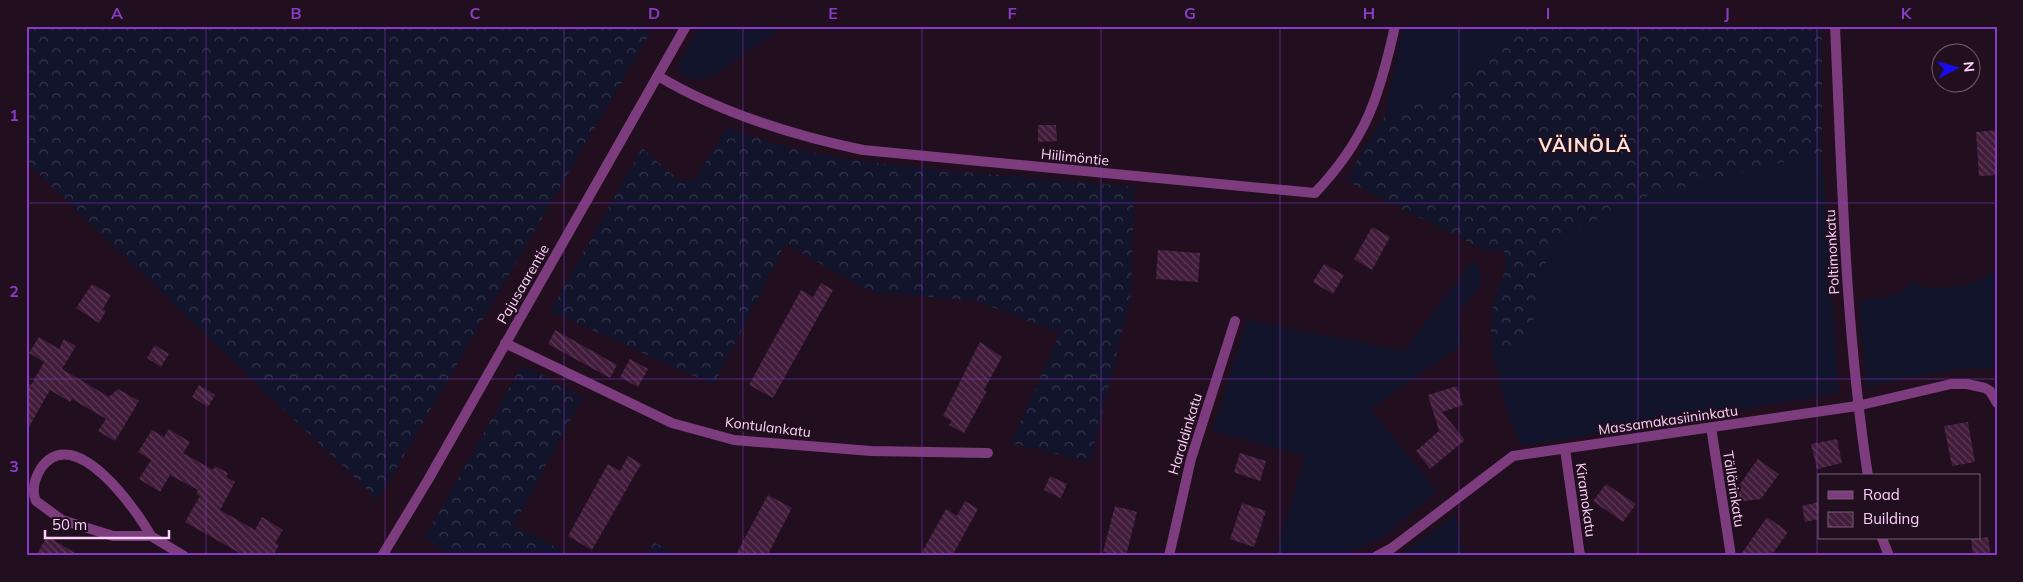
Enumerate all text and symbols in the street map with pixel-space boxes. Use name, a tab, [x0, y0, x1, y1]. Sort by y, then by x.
text: A	[111, 3, 123, 23]
text: B	[290, 3, 302, 23]
text: C	[470, 3, 481, 23]
text: D	[648, 3, 660, 23]
text: E	[828, 3, 838, 23]
text: F	[1007, 3, 1017, 23]
text: G	[1184, 3, 1196, 23]
text: H	[1363, 3, 1375, 23]
text: I	[1546, 3, 1550, 23]
text: J	[1724, 3, 1730, 23]
text: K	[1901, 3, 1913, 23]
north arrow	[1930, 42, 1980, 92]
text: N	[1959, 60, 1978, 73]
text: 1	[9, 105, 19, 125]
district label: VÄINÖLÄ	[1537, 133, 1632, 157]
street label: Hiilimöntie	[1040, 144, 1110, 170]
street label: Poltimonkatu	[1821, 209, 1843, 295]
street label: Pajusaarentie	[493, 241, 553, 327]
text: 2	[9, 281, 19, 301]
street label: Haraldinkatu	[1164, 391, 1206, 477]
street label: Massamakasiininkatu	[1597, 401, 1739, 439]
street label: Kontulankatu	[724, 413, 812, 441]
street label: Tällärinkatu	[1719, 450, 1749, 528]
text: 3	[9, 456, 19, 476]
street label: Kiramokatu	[1572, 462, 1600, 538]
legend	[1818, 474, 1980, 540]
text: Road	[1863, 485, 1900, 504]
scale bar	[45, 507, 169, 539]
text: Building	[1863, 509, 1919, 528]
text: 50 m	[52, 515, 87, 534]

